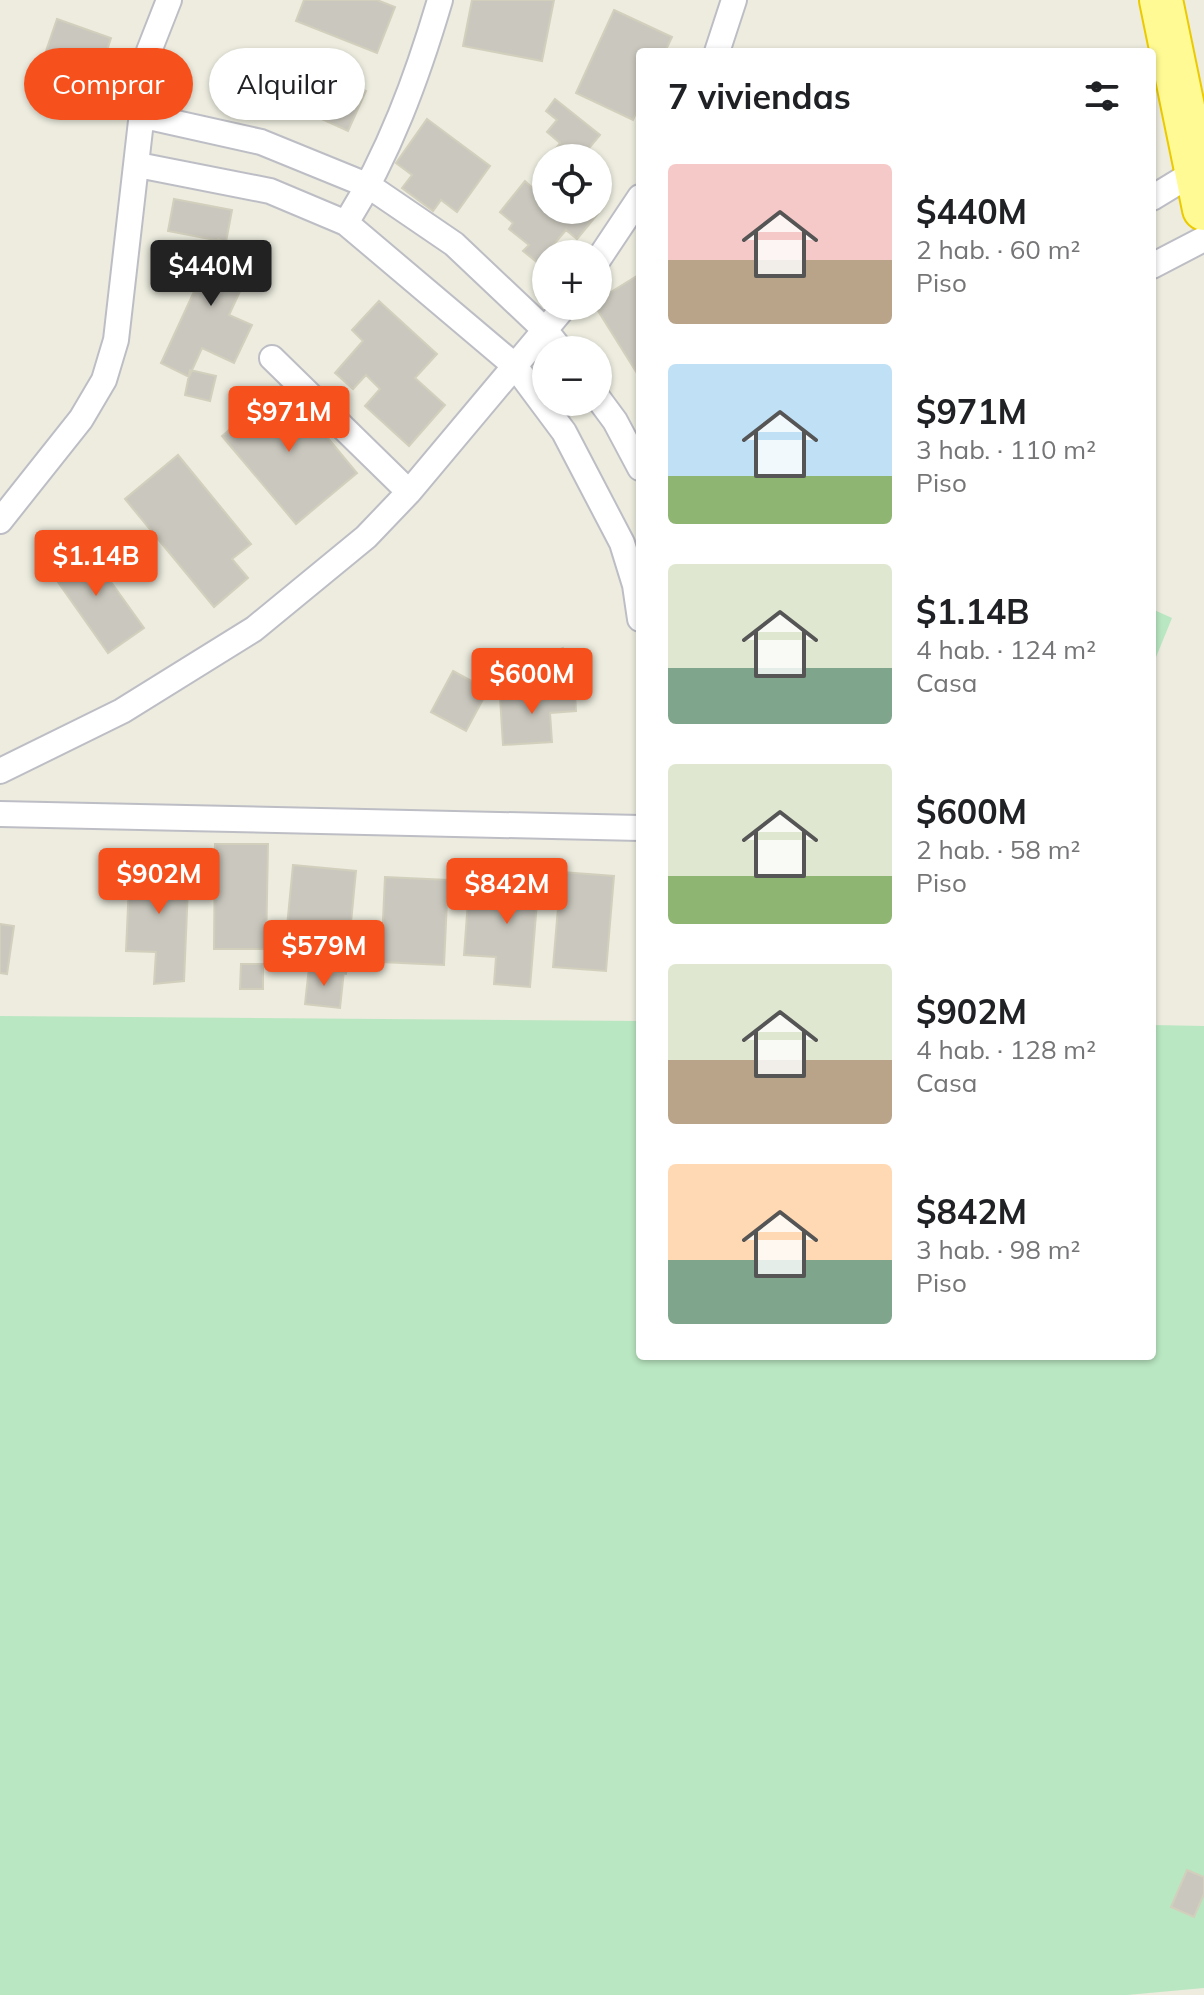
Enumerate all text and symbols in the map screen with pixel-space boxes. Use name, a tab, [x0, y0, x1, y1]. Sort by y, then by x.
chip: Comprar	[24, 48, 193, 120]
chip: Alquilar	[209, 48, 365, 120]
icon: filters	[1080, 74, 1124, 118]
text: 7 viviendas	[668, 75, 851, 118]
map controls	[532, 144, 612, 416]
button: locate	[532, 144, 612, 224]
text: $440M	[916, 190, 1027, 233]
icon: home	[732, 196, 828, 292]
text: 2 hab. · 60 m²	[916, 233, 1080, 266]
pin: $440M	[155, 240, 267, 308]
button: +	[532, 240, 612, 320]
text: $440M	[168, 249, 254, 282]
text: Piso	[916, 266, 967, 299]
button: −	[532, 336, 612, 416]
pin: $971M	[233, 386, 345, 454]
text: $971M	[916, 390, 1027, 433]
text: $971M	[246, 395, 332, 428]
icon: home	[732, 396, 828, 492]
text: 3 hab. · 110 m²	[916, 433, 1096, 466]
text: Piso	[916, 466, 967, 499]
pin: $1.14B	[31, 530, 161, 598]
text: $1.14B	[53, 539, 139, 572]
text: $1.14B	[916, 590, 1030, 633]
icon: home	[732, 596, 828, 692]
text: 4 hab. · 124 m²	[916, 633, 1096, 666]
pin: $600M	[476, 648, 588, 716]
text: $600M	[489, 657, 575, 690]
text: Casa	[916, 666, 977, 699]
text: $600M	[916, 790, 1027, 833]
icon: home	[732, 796, 828, 892]
text: 2 hab. · 58 m²	[916, 833, 1080, 866]
pin: $902M	[103, 848, 215, 916]
text: $902M	[116, 857, 202, 890]
pin: $842M	[451, 858, 563, 926]
text: Piso	[916, 866, 967, 899]
text: $842M	[464, 867, 550, 900]
pin: $579M	[268, 920, 380, 988]
text: $579M	[281, 929, 367, 962]
text: $902M	[916, 990, 1027, 1033]
icon: home	[732, 996, 828, 1092]
text: 4 hab. · 128 m²	[916, 1033, 1096, 1066]
text: Casa	[916, 1066, 977, 1099]
text: $842M	[916, 1190, 1027, 1233]
icon: home	[732, 1196, 828, 1292]
text: 3 hab. · 98 m²	[916, 1233, 1080, 1266]
text: Piso	[916, 1266, 967, 1299]

